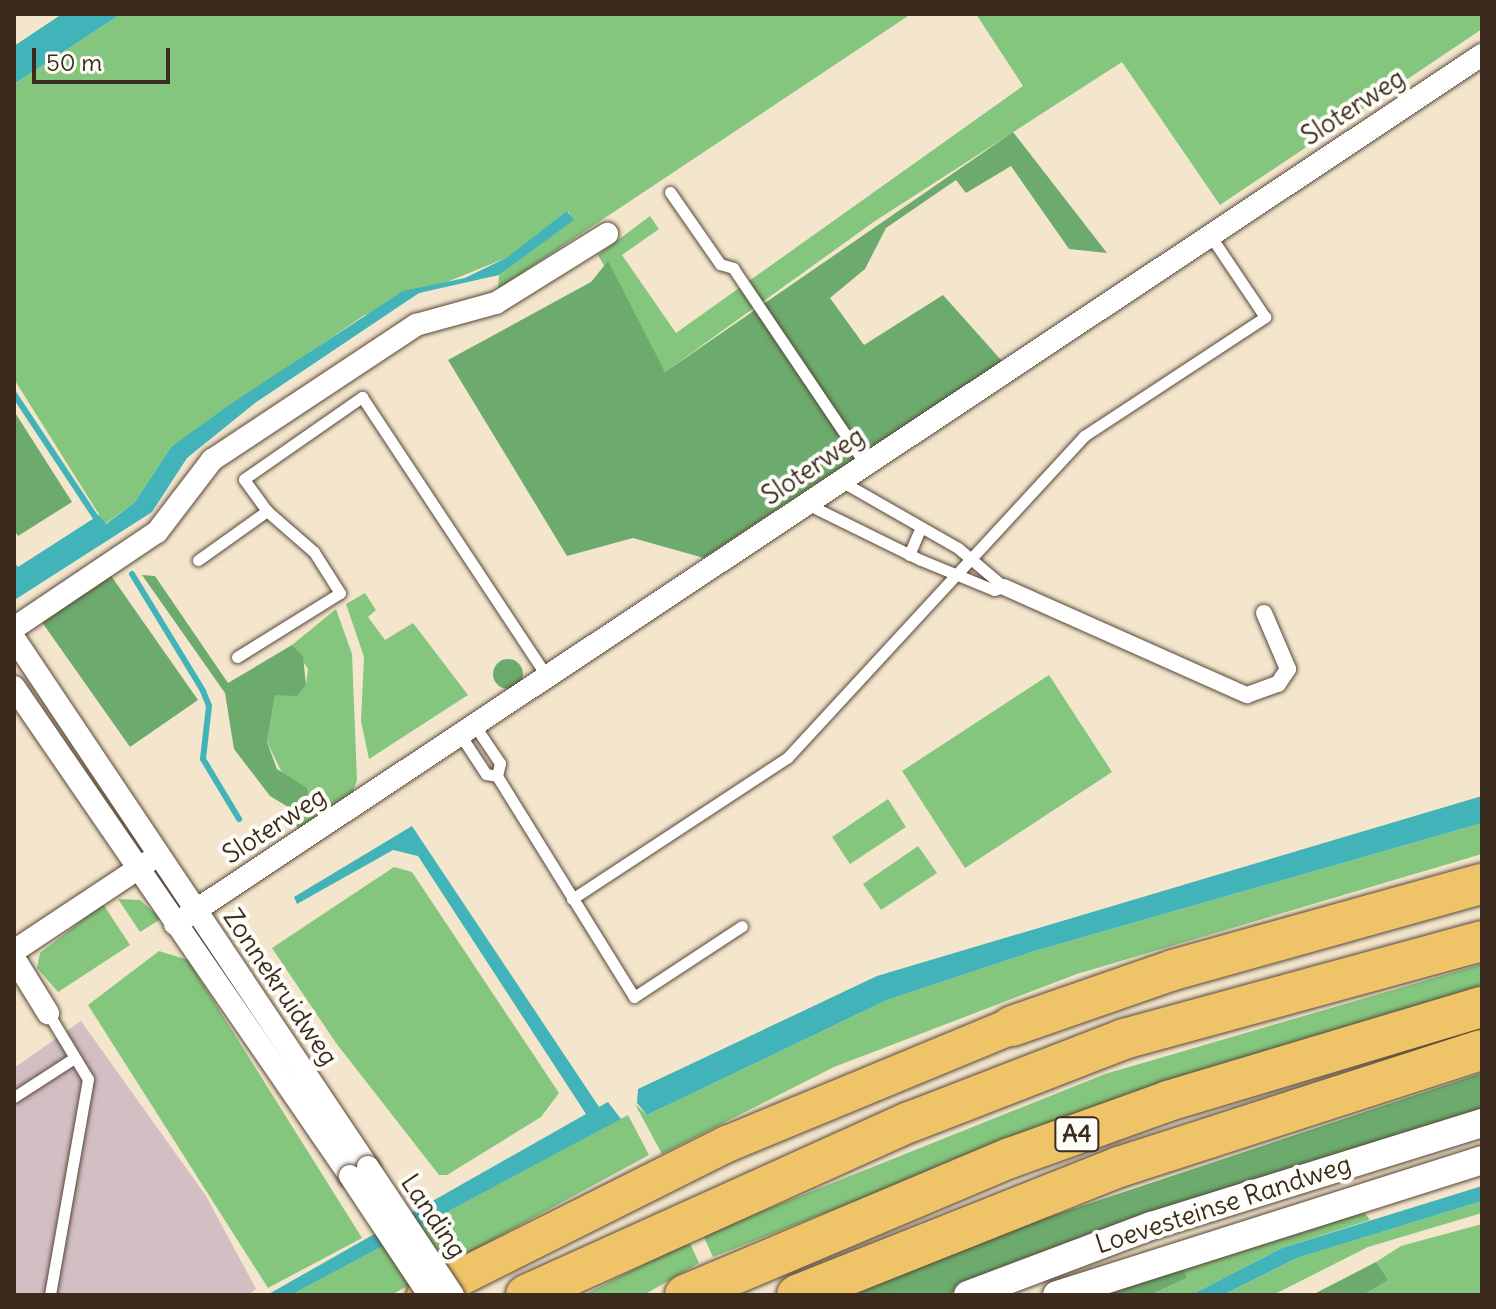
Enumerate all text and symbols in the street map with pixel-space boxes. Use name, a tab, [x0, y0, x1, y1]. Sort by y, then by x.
scale bar	[36, 32, 174, 82]
text: 50 m	[46, 47, 102, 77]
street label: Sloterweg	[1296, 62, 1410, 152]
street label: Sloterweg	[756, 420, 870, 512]
street label: Sloterweg	[217, 780, 331, 870]
street label: Zonnekruidweg	[217, 903, 345, 1071]
road number: A4	[1053, 1114, 1101, 1154]
street label: Loevesteinse Randweg	[1091, 1148, 1355, 1260]
street label: Landing	[395, 1168, 473, 1264]

